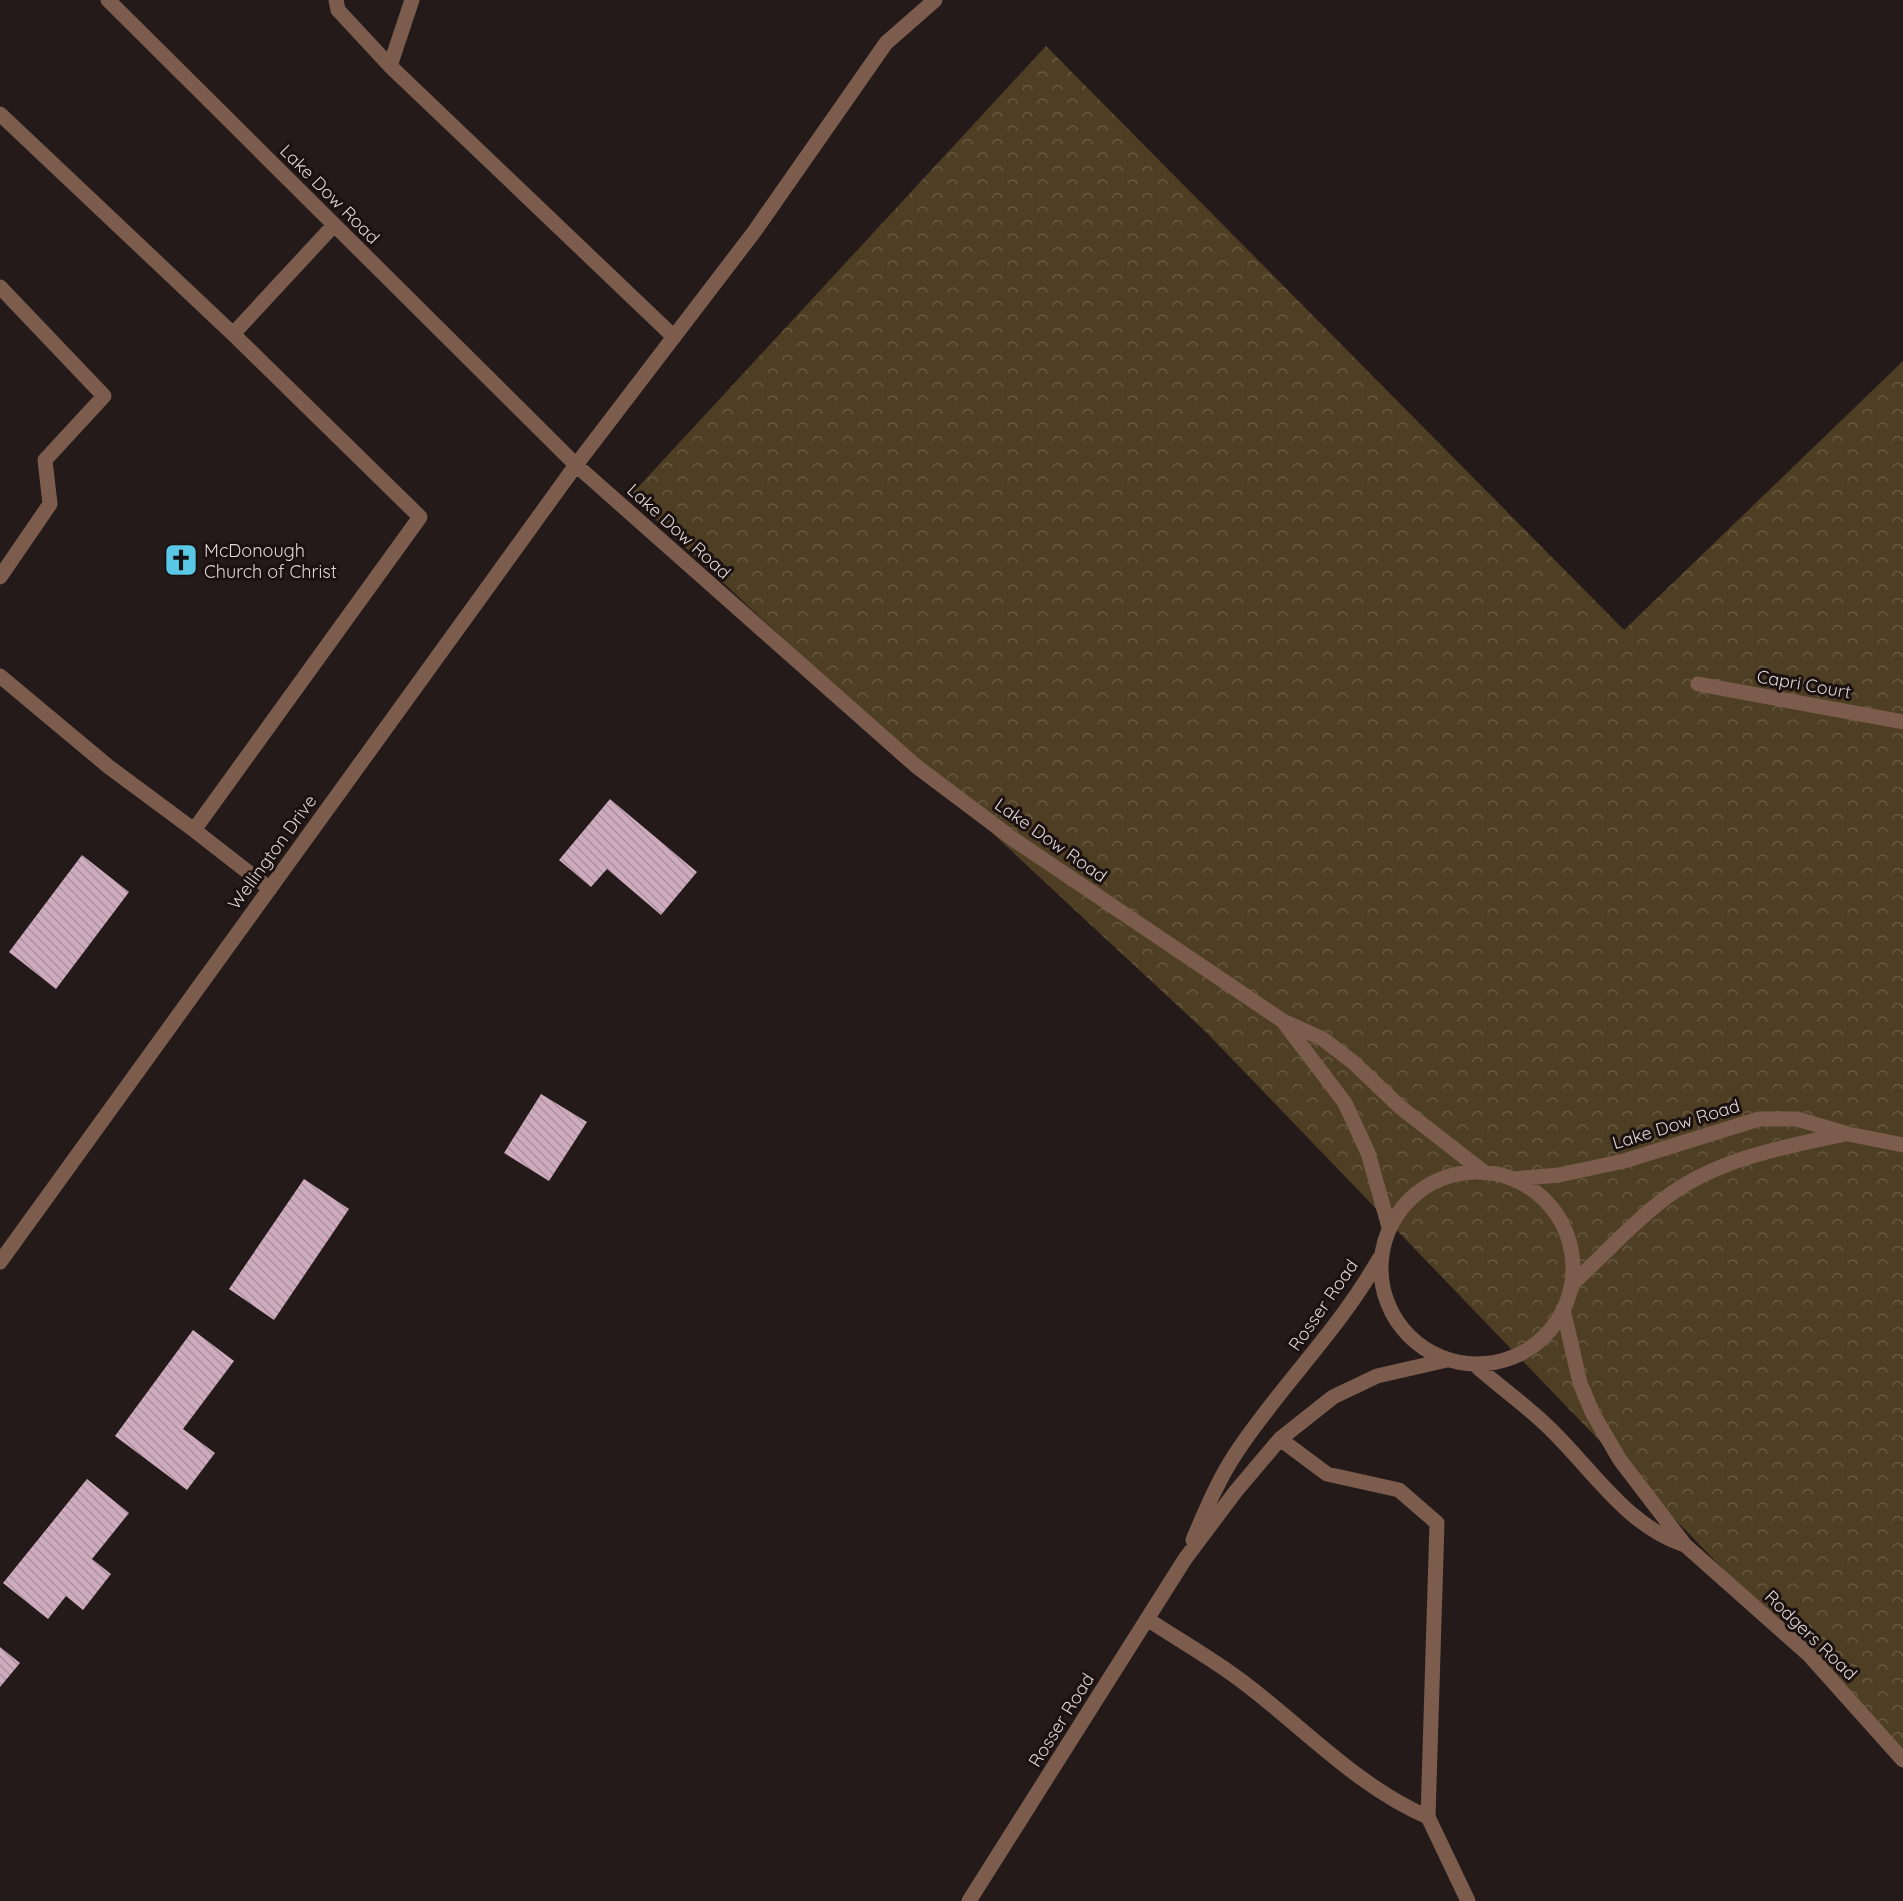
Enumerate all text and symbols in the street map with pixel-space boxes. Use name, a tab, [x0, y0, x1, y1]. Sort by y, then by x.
street label: Lake Dow Road	[275, 139, 385, 249]
street label: Lake Dow Road	[622, 478, 736, 584]
place label: McDonough Church of Christ	[204, 539, 337, 583]
church icon: McDonough Church of Christ	[163, 542, 199, 578]
street label: Capri Court	[1755, 664, 1853, 704]
street label: Wellington Drive	[223, 790, 321, 914]
street label: Lake Dow Road	[990, 793, 1112, 887]
street label: Lake Dow Road	[1610, 1094, 1742, 1154]
street label: Rosser Road	[1283, 1255, 1363, 1355]
street label: Rodgers Road	[1760, 1585, 1862, 1685]
street label: Rosser Road	[1023, 1669, 1099, 1771]

